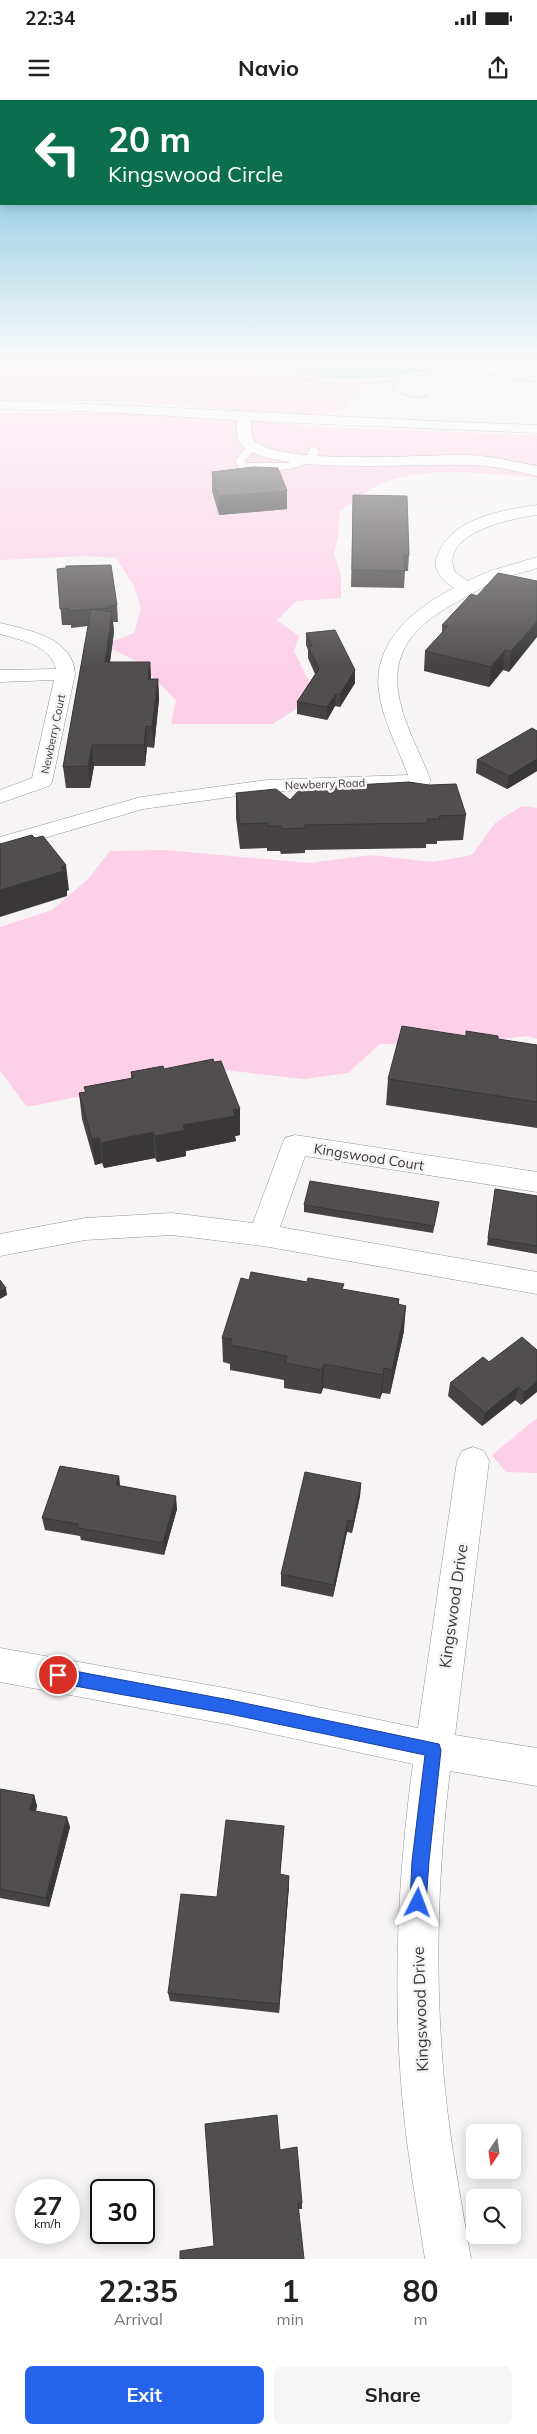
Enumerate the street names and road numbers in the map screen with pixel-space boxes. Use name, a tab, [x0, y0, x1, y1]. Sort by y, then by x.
street label: Newberry Court	[38, 693, 68, 775]
street label: Newberry Road	[285, 776, 365, 792]
street label: Kingswood Court	[313, 1139, 425, 1175]
street label: Kingswood Drive	[434, 1543, 472, 1669]
street label: Kingswood Drive	[408, 1946, 432, 2072]

